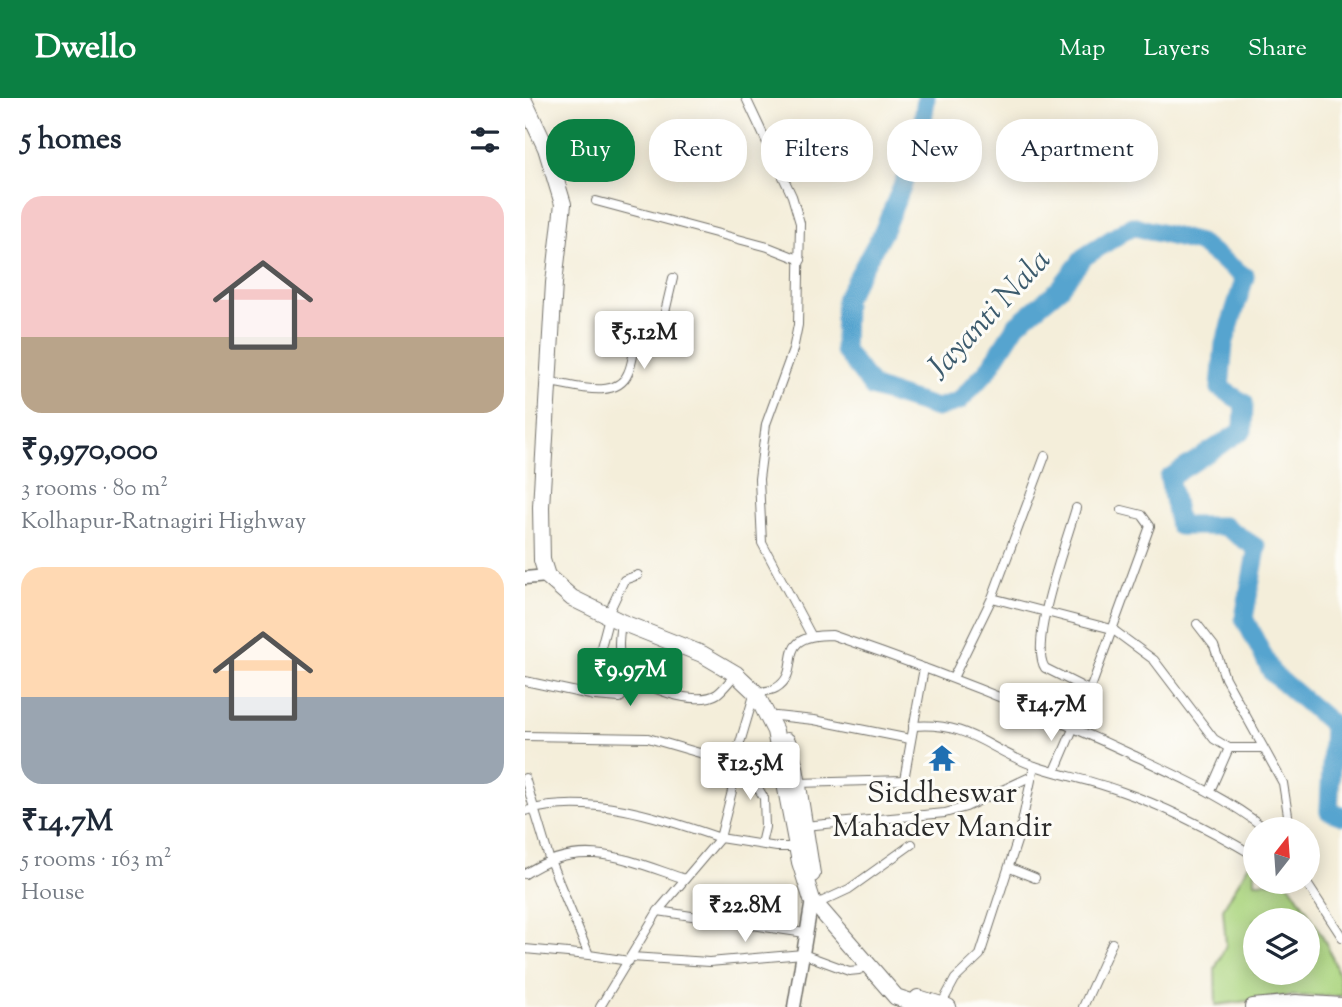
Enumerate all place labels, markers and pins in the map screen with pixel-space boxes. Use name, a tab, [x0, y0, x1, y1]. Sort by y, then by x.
pin: ₹5.12M	[587, 312, 701, 371]
pin: ₹9.97M	[573, 648, 687, 708]
pin: ₹14.7M	[994, 684, 1108, 743]
pin: ₹12.5M	[693, 742, 807, 802]
temple icon: Siddheswar Mahadev Mandir	[927, 743, 957, 773]
place label: Siddheswar Mahadev Mandir	[832, 773, 1052, 850]
pin: ₹22.8M	[688, 884, 802, 944]

